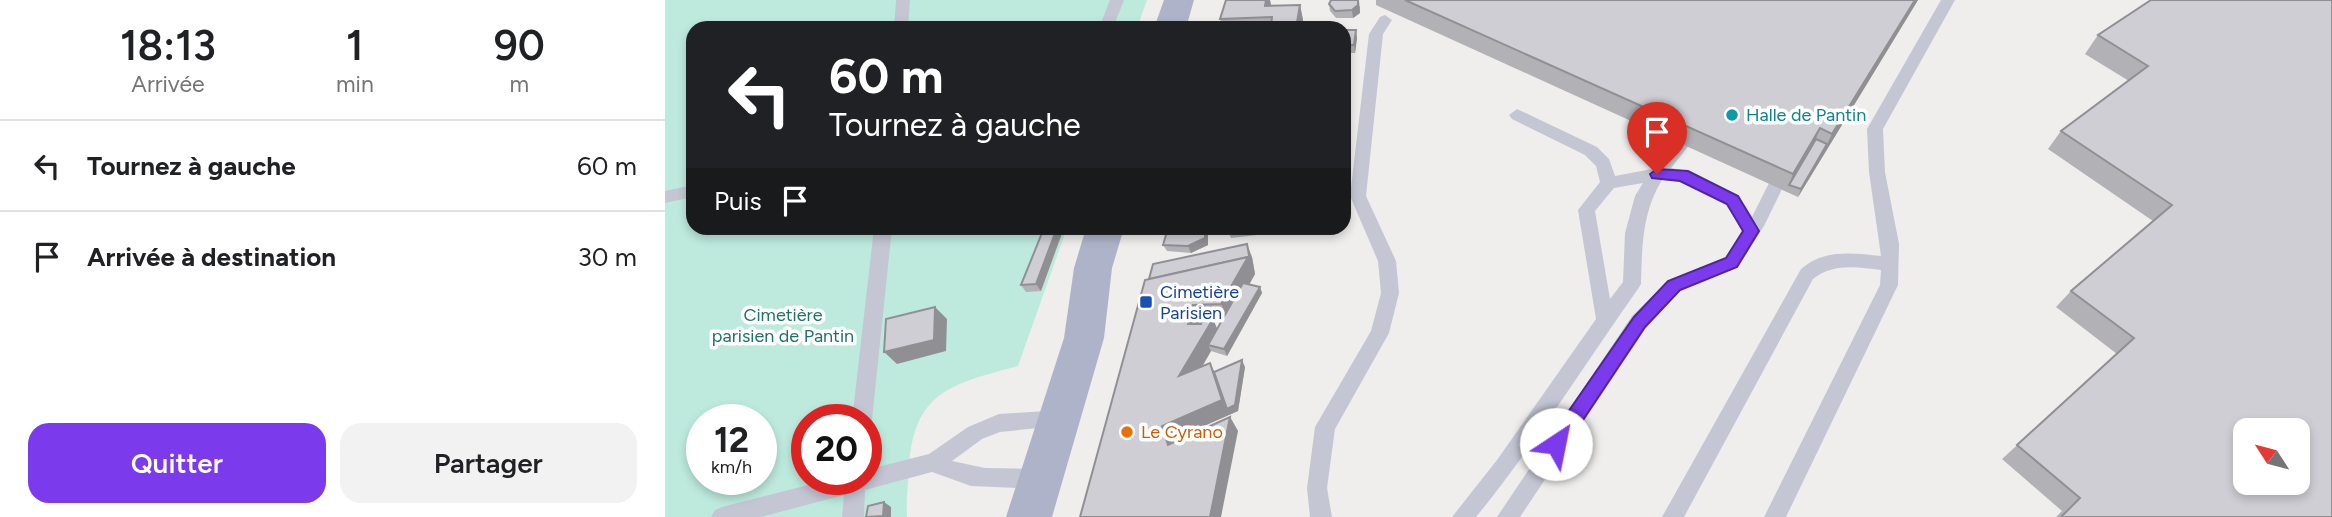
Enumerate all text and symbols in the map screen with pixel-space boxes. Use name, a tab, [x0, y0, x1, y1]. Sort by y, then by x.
text: 18:13	[120, 20, 216, 71]
text: 1	[346, 20, 364, 71]
text: 90	[494, 20, 545, 71]
text: 60 m	[829, 46, 944, 105]
icon: left	[714, 49, 805, 140]
text: Arrivée	[131, 70, 205, 98]
text: min	[336, 70, 374, 98]
text: m	[510, 70, 529, 98]
pin	[1627, 102, 1687, 174]
place label: Halle de Pantin	[1746, 104, 1866, 126]
text: Tournez à gauche	[829, 106, 1081, 144]
marker: Halle de Pantin	[1724, 107, 1740, 123]
icon: arrive	[1638, 113, 1676, 151]
icon: left	[28, 147, 66, 185]
text: Tournez à gauche	[87, 150, 296, 182]
text: 60 m	[577, 150, 637, 182]
icon: arrive	[776, 182, 814, 220]
text: Puis	[714, 185, 762, 217]
icon: arrive	[28, 238, 66, 276]
text: Arrivée à destination	[87, 241, 336, 273]
text: 30 m	[578, 241, 637, 273]
place label: Cimetière Parisien	[1160, 281, 1239, 324]
marker: Cimetière Parisien	[1138, 294, 1154, 310]
park label: Cimetière parisien de Pantin	[712, 304, 854, 347]
speed limit sign: 20	[791, 404, 882, 495]
position arrow	[1519, 407, 1593, 481]
north arrow	[2233, 418, 2310, 495]
map controls	[2233, 418, 2310, 495]
text: 12	[714, 419, 749, 461]
place label: Le Cyrano	[1141, 421, 1223, 443]
button: Quitter	[28, 423, 326, 503]
button: Partager	[340, 423, 637, 503]
marker: Le Cyrano	[1119, 424, 1135, 440]
text: km/h	[711, 456, 752, 478]

